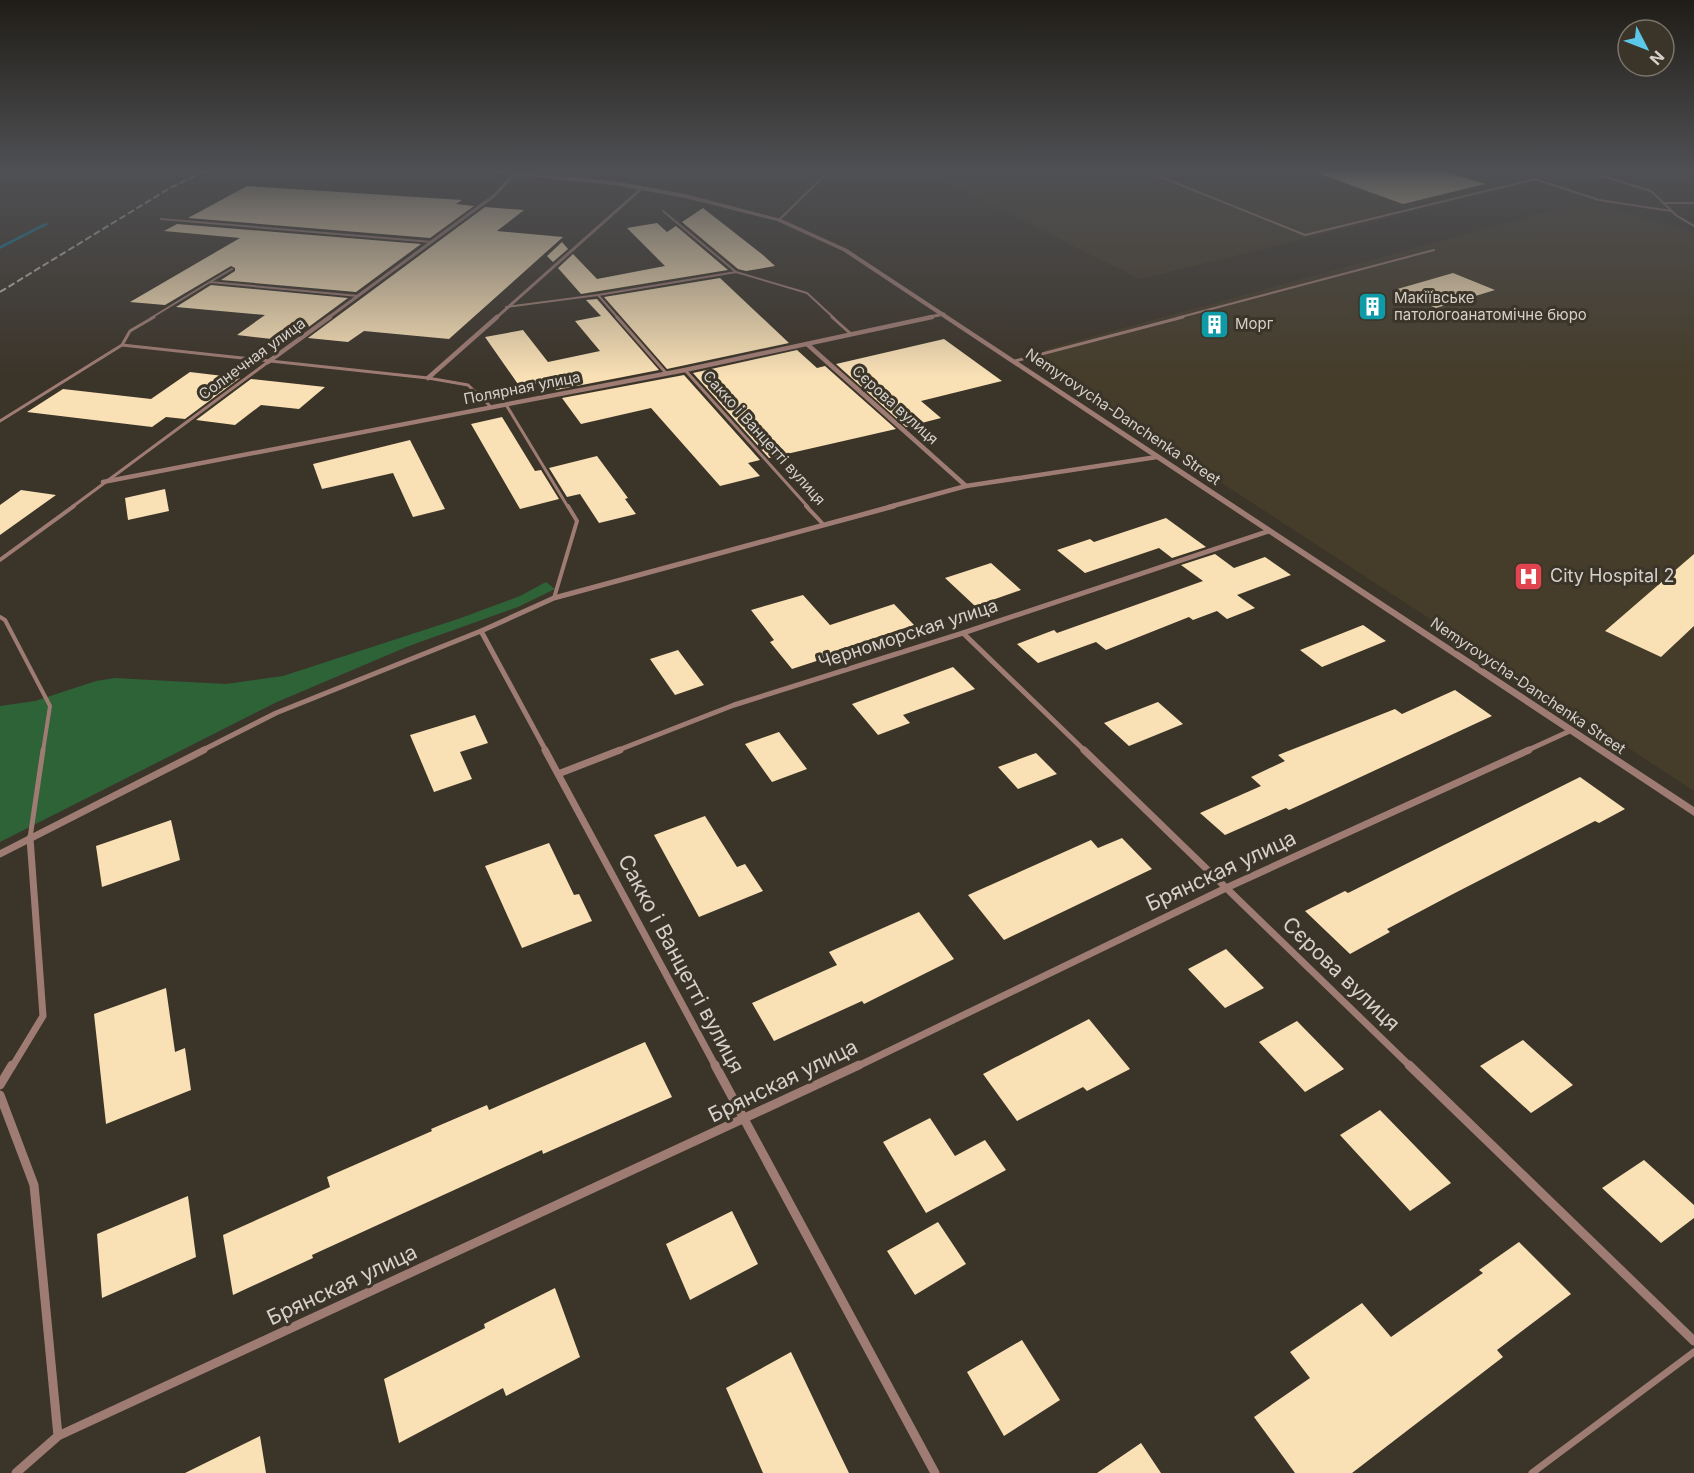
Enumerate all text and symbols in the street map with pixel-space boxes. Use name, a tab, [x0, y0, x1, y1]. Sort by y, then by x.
north arrow	[1616, 18, 1676, 78]
text: N	[1646, 47, 1669, 69]
place label: Макіївське патологоанатомічне бюро	[1394, 288, 1587, 324]
building icon: Макіївське патологоанатомічне бюро	[1357, 291, 1389, 323]
building icon: Морг	[1198, 308, 1230, 340]
street label: Солнечная улица	[195, 313, 309, 404]
place label: Морг	[1235, 314, 1274, 333]
street label: Nemyrovycha-Danchenka Street	[1022, 344, 1224, 489]
street label: Сєрова вулиця	[848, 361, 942, 448]
street label: Сакко і Ванцетті вулиця	[699, 366, 830, 509]
street label: Полярная улица	[462, 367, 582, 408]
hospital icon: City Hospital 2	[1513, 560, 1545, 592]
place label: City Hospital 2	[1550, 565, 1674, 586]
street label: Черноморская улица	[815, 595, 1000, 672]
street label: Nemyrovycha-Danchenka Street	[1427, 613, 1629, 758]
street label: Брянская улица	[1142, 825, 1300, 916]
street label: Сакко і Ванцетті вулиця	[613, 850, 750, 1077]
street label: Сєрова вулиця	[1277, 911, 1405, 1036]
street label: Брянская улица	[704, 1034, 861, 1127]
street label: Брянская улица	[263, 1239, 421, 1330]

